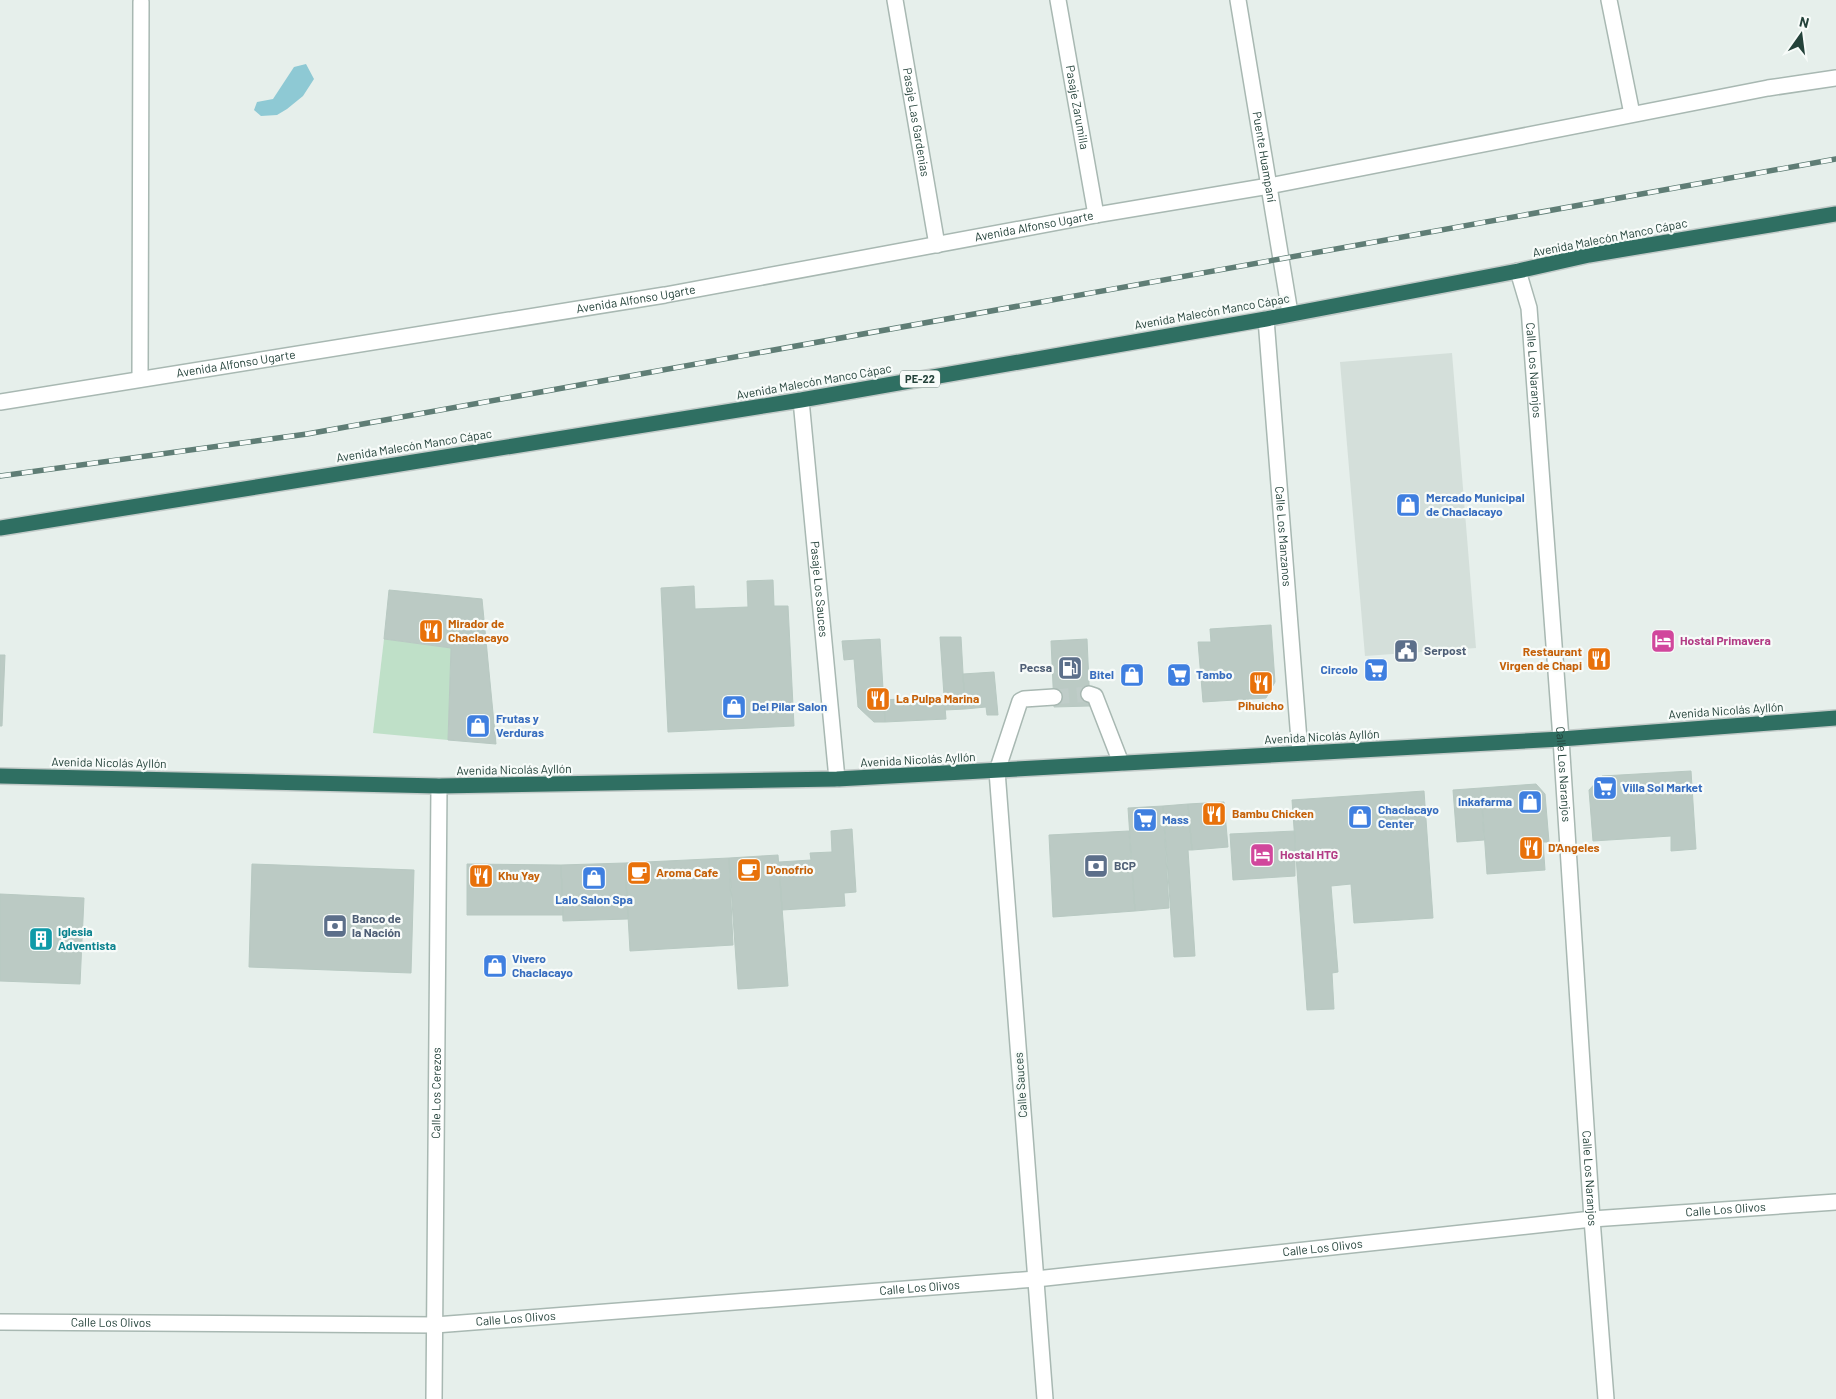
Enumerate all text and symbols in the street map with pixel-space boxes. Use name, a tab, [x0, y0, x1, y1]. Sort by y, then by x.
north arrow	[1776, 10, 1826, 60]
text: N	[1798, 13, 1811, 31]
street label: Pasaje Zarumilla	[1064, 64, 1092, 150]
street label: Pasaje Las Gardenias	[901, 67, 933, 178]
street label: Puente Huampaní	[1251, 110, 1280, 203]
street label: Avenida Alfonso Ugarte	[973, 208, 1094, 243]
street label: Avenida Malecón Manco Cápac	[1531, 215, 1688, 259]
street label: Avenida Alfonso Ugarte	[575, 282, 696, 315]
street label: Avenida Malecón Manco Cápac	[1133, 290, 1291, 332]
street label: Calle Los Naranjos	[1524, 322, 1545, 419]
street label: Avenida Alfonso Ugarte	[175, 347, 296, 380]
street label: Avenida Malecón Manco Cápac	[735, 360, 893, 402]
road number: PE-22	[900, 370, 940, 388]
street label: Avenida Malecón Manco Cápac	[335, 426, 493, 464]
street label: Calle Los Manzanos	[1273, 486, 1295, 587]
place label: Mercado Municipal de Chaclacayo	[1426, 490, 1525, 518]
shop icon: Mercado Municipal de Chaclacayo	[1395, 492, 1421, 518]
street label: Pasaje Los Sauces	[808, 540, 832, 638]
place label: Mirador de Chaclacayo	[448, 616, 509, 644]
restaurant icon: Mirador de Chaclacayo	[418, 618, 444, 644]
hotel icon: Hostal Primavera	[1650, 628, 1676, 654]
place label: Hostal Primavera	[1680, 633, 1771, 647]
public building icon: Serpost	[1393, 638, 1419, 664]
place label: Serpost	[1424, 643, 1467, 657]
place label: Restaurant Virgen de Chapi	[1499, 644, 1582, 672]
restaurant icon: Restaurant Virgen de Chapi	[1586, 646, 1612, 672]
fuel station icon: Pecsa	[1057, 655, 1083, 681]
supermarket icon: Circolo	[1363, 657, 1389, 683]
place label: Pecsa	[1020, 660, 1052, 674]
shop icon: Bitel	[1119, 662, 1145, 688]
supermarket icon: Tambo	[1166, 662, 1192, 688]
place label: Circolo	[1321, 662, 1358, 676]
place label: Bitel	[1090, 667, 1114, 681]
place label: Tambo	[1196, 667, 1233, 681]
restaurant icon: Pihuicho	[1248, 670, 1274, 696]
restaurant icon: La Pulpa Marina	[865, 686, 891, 712]
place label: La Pulpa Marina	[896, 691, 979, 705]
shop icon: Del Pilar Salon	[721, 694, 747, 720]
place label: Pihuicho	[1238, 698, 1284, 712]
place label: Del Pilar Salon	[752, 699, 827, 713]
street label: Avenida Nicolás Ayllón	[1668, 699, 1784, 721]
place label: Frutas y Verduras	[496, 711, 544, 739]
shop icon: Frutas y Verduras	[465, 713, 491, 739]
street label: Avenida Nicolás Ayllón	[1264, 726, 1380, 746]
street label: Calle Los Naranjos	[1554, 726, 1574, 823]
street label: Avenida Nicolás Ayllón	[860, 749, 976, 769]
street label: Avenida Nicolás Ayllón	[51, 754, 167, 770]
street label: Avenida Nicolás Ayllón	[456, 761, 572, 777]
supermarket icon: Villa Sol Market	[1592, 775, 1618, 801]
place label: Villa Sol Market	[1622, 780, 1703, 794]
shop icon: Inkafarma	[1517, 789, 1543, 815]
place label: Inkafarma	[1458, 794, 1512, 808]
restaurant icon: Bambu Chicken	[1201, 801, 1227, 827]
place label: Chaclacayo Center	[1378, 802, 1439, 830]
shop icon: Chaclacayo Center	[1347, 804, 1373, 830]
place label: Bambu Chicken	[1232, 806, 1314, 820]
supermarket icon: Mass	[1132, 807, 1158, 833]
place label: Mass	[1162, 812, 1189, 826]
restaurant icon: D'Angeles	[1518, 835, 1544, 861]
place label: D'Angeles	[1548, 840, 1600, 854]
hotel icon: Hostal HTG	[1249, 842, 1275, 868]
place label: Hostal HTG	[1280, 847, 1338, 861]
bank icon: BCP	[1083, 853, 1109, 879]
cafe icon: D'onofrio	[736, 857, 762, 883]
place label: BCP	[1114, 858, 1136, 872]
cafe icon: Aroma Cafe	[626, 860, 652, 886]
place label: D'onofrio	[766, 862, 814, 876]
restaurant icon: Khu Yay	[468, 863, 494, 889]
shop icon: Lalo Salon Spa	[581, 865, 607, 891]
place label: Aroma Cafe	[656, 865, 719, 879]
place label: Khu Yay	[498, 868, 540, 882]
place label: Lalo Salon Spa	[555, 892, 633, 906]
place label: Banco de la Nación	[352, 911, 402, 939]
bank icon: Banco de la Nación	[322, 913, 348, 939]
place label: Iglesia Adventista	[58, 924, 116, 952]
building icon: Iglesia Adventista	[28, 926, 54, 952]
place label: Vivero Chaclacayo	[512, 951, 573, 979]
shop icon: Vivero Chaclacayo	[482, 953, 508, 979]
street label: Calle Los Cerezos	[428, 1047, 443, 1139]
street label: Calle Sauces	[1011, 1052, 1029, 1118]
street label: Calle Los Naranjos	[1580, 1130, 1601, 1227]
street label: Calle Los Olivos	[1685, 1199, 1766, 1218]
street label: Calle Los Olivos	[1282, 1236, 1363, 1258]
street label: Calle Los Olivos	[879, 1277, 960, 1297]
street label: Calle Los Olivos	[475, 1308, 556, 1328]
street label: Calle Los Olivos	[71, 1314, 151, 1329]

